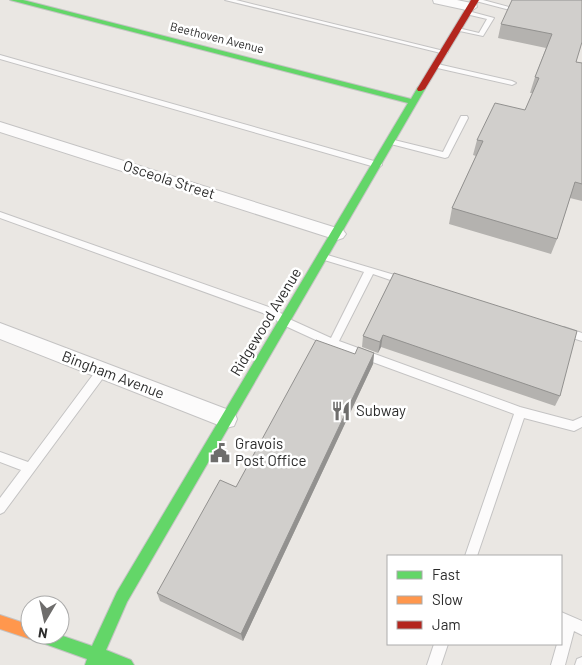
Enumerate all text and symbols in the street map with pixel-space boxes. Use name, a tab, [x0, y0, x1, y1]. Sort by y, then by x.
street label: Beethoven Avenue	[169, 19, 266, 55]
street label: Osceola Street	[121, 156, 218, 202]
street label: Ridgewood Avenue	[226, 264, 304, 379]
street label: Bingham Avenue	[60, 346, 167, 402]
restaurant icon: Subway	[330, 400, 352, 422]
place label: Subway	[356, 401, 406, 419]
place label: Gravois Post Office	[235, 434, 307, 469]
public building icon: Gravois Post Office	[209, 442, 231, 464]
legend	[387, 555, 562, 645]
text: Fast	[432, 565, 460, 583]
text: Slow	[432, 590, 463, 608]
north arrow	[20, 595, 70, 645]
text: Jam	[432, 615, 461, 633]
text: N	[37, 624, 49, 642]

